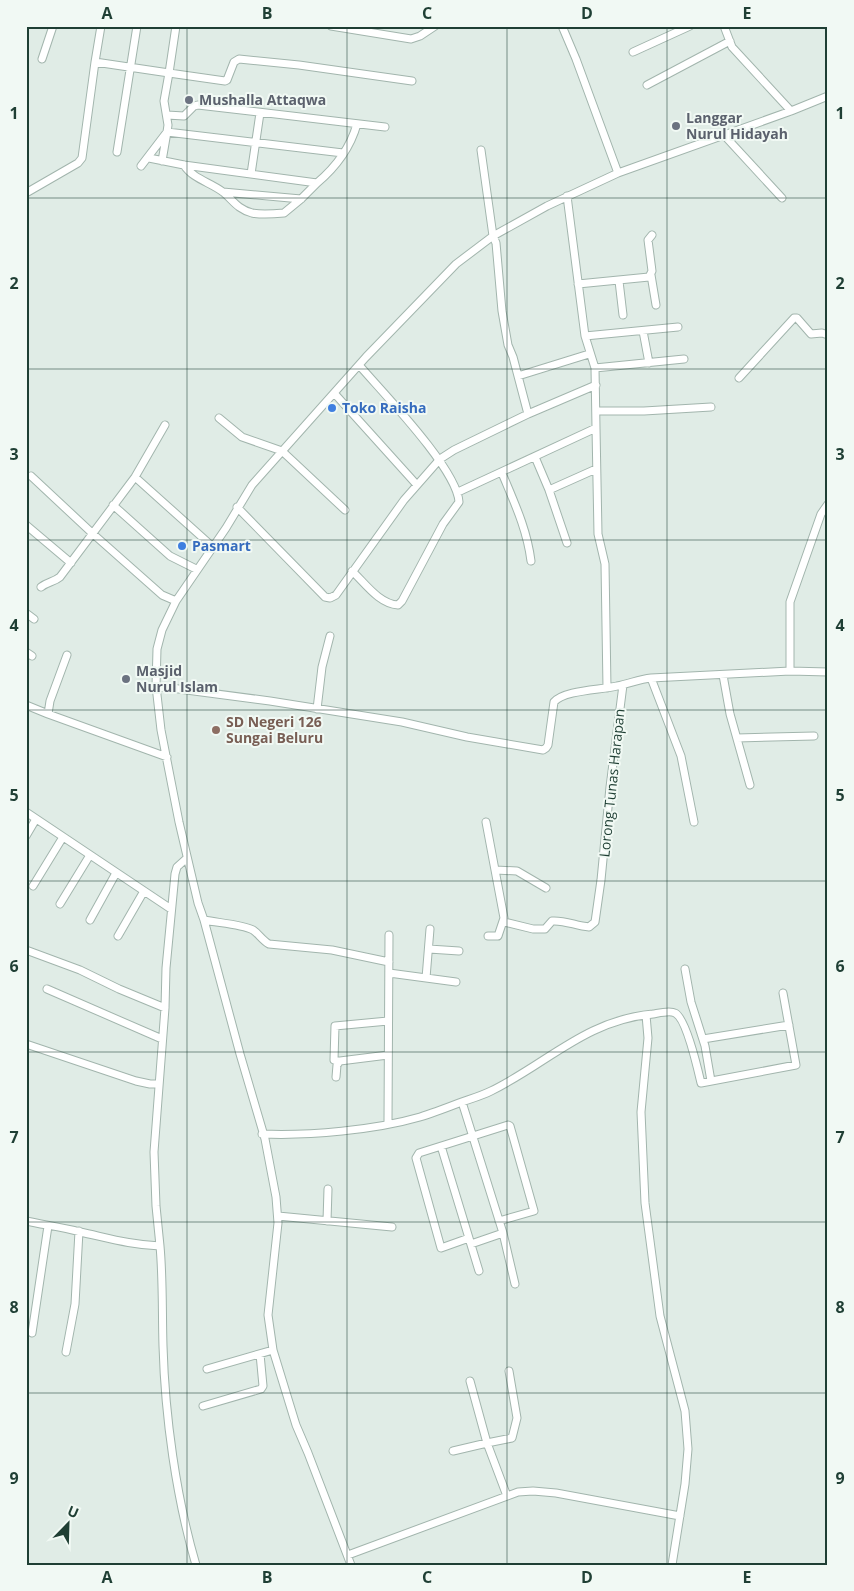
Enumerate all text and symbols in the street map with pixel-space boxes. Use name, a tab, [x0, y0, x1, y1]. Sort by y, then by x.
text: A	[101, 2, 113, 24]
text: B	[262, 2, 272, 24]
text: C	[422, 2, 432, 24]
text: D	[581, 2, 593, 24]
text: E	[743, 2, 752, 24]
place label: Mushalla Attaqwa	[199, 90, 326, 109]
marker: Mushalla Attaqwa	[183, 94, 195, 106]
text: 1	[9, 102, 19, 124]
text: 1	[835, 102, 845, 124]
place label: Langgar Nurul Hidayah	[686, 108, 788, 143]
marker: Langgar Nurul Hidayah	[670, 120, 682, 132]
text: 2	[9, 272, 19, 294]
text: 2	[835, 272, 845, 294]
place label: Toko Raisha	[342, 398, 426, 417]
marker: Toko Raisha	[326, 402, 338, 414]
text: 3	[9, 443, 19, 465]
text: 3	[835, 443, 845, 465]
place label: Pasmart	[192, 536, 251, 555]
marker: Pasmart	[176, 540, 188, 552]
text: 4	[9, 614, 19, 636]
text: 4	[835, 614, 845, 636]
place label: Masjid Nurul Islam	[136, 661, 218, 696]
marker: Masjid Nurul Islam	[120, 673, 132, 685]
street label: Lorong Tunas Harapan	[594, 708, 629, 858]
place label: SD Negeri 126 Sungai Beluru	[226, 712, 323, 747]
marker: SD Negeri 126 Sungai Beluru	[210, 724, 222, 736]
text: 5	[9, 784, 19, 806]
text: 5	[835, 784, 845, 806]
text: 6	[9, 955, 19, 977]
text: 6	[835, 955, 845, 977]
text: 7	[9, 1126, 19, 1148]
text: 7	[835, 1126, 845, 1148]
text: 8	[9, 1296, 19, 1318]
text: 8	[835, 1296, 845, 1318]
text: 9	[9, 1467, 19, 1489]
text: 9	[835, 1467, 845, 1489]
north arrow	[42, 1498, 92, 1548]
text: U	[65, 1501, 82, 1522]
text: A	[101, 1566, 113, 1588]
text: B	[262, 1566, 272, 1588]
text: C	[422, 1566, 432, 1588]
text: D	[581, 1566, 593, 1588]
text: E	[743, 1566, 752, 1588]

